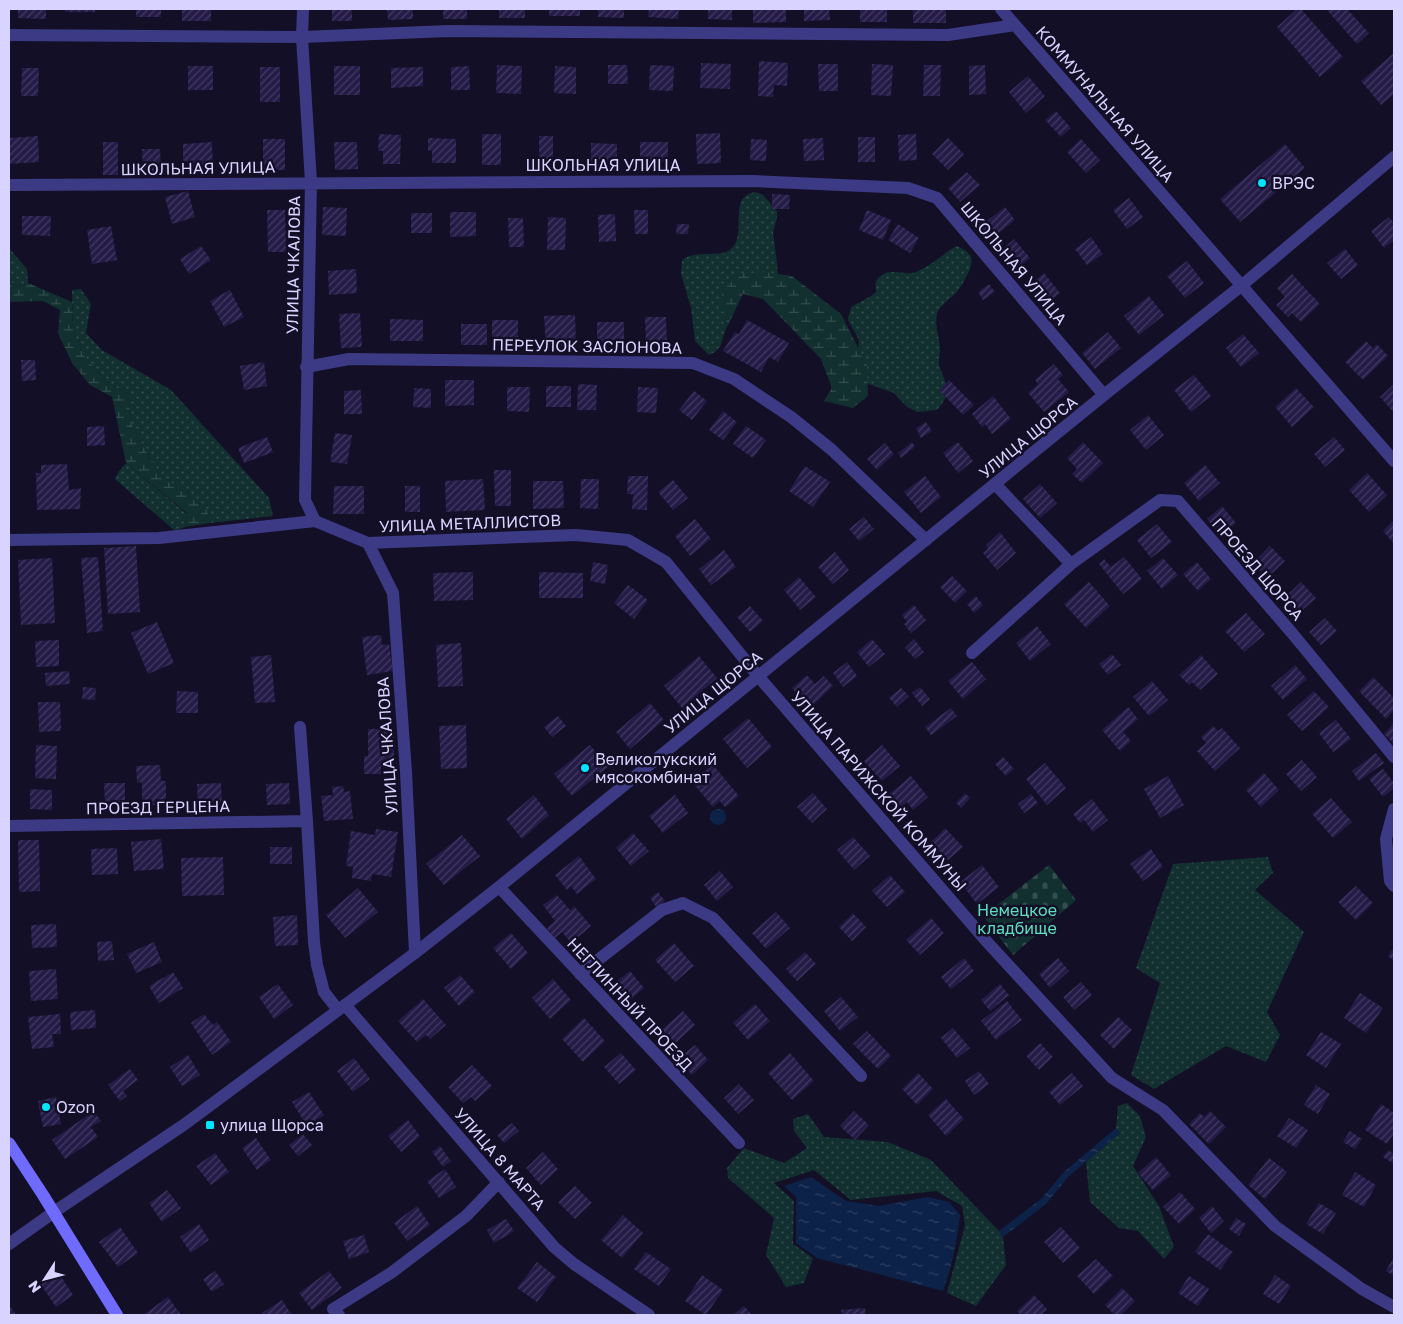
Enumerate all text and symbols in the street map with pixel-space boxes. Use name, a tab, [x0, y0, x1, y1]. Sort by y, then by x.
street label: КОММУНАЛЬНАЯ УЛИЦА	[1032, 22, 1179, 187]
street label: ШКОЛЬНАЯ УЛИЦА	[526, 155, 681, 175]
street label: ШКОЛЬНАЯ УЛИЦА	[120, 157, 276, 179]
place label: ВРЭС	[1272, 173, 1315, 193]
marker: ВРЭС	[1256, 177, 1268, 189]
street label: УЛИЦА ЧКАЛОВА	[282, 195, 304, 334]
street label: ШКОЛЬНАЯ УЛИЦА	[957, 197, 1072, 329]
street label: ПЕРЕУЛОК ЗАСЛОНОВА	[492, 334, 682, 358]
street label: УЛИЦА ЩОРСА	[975, 391, 1081, 483]
street label: УЛИЦА МЕТАЛЛИСТОВ	[379, 510, 561, 536]
street label: ПРОЕЗД ЩОРСА	[1208, 514, 1308, 625]
street label: УЛИЦА ЩОРСА	[660, 646, 766, 738]
street label: УЛИЦА ЧКАЛОВА	[372, 676, 402, 816]
street label: УЛИЦА ПАРИЖСКОЙ КОММУНЫ	[787, 687, 971, 895]
place label: Великолукский мясокомбинат	[595, 749, 717, 787]
marker: Великолукский мясокомбинат	[579, 762, 591, 774]
street label: ПРОЕЗД ГЕРЦЕНА	[86, 796, 230, 818]
park label: Немецкое кладбище	[977, 900, 1057, 938]
street label: НЕГЛИННЫЙ ПРОЕЗД	[563, 933, 697, 1075]
place label: Ozon	[56, 1097, 95, 1117]
marker: Ozon	[40, 1101, 52, 1113]
street label: УЛИЦА 8 МАРТА	[450, 1104, 550, 1214]
place label: улица Щорса	[220, 1115, 324, 1135]
marker: улица Щорса	[204, 1119, 216, 1131]
north arrow	[20, 1254, 70, 1304]
text: N	[24, 1278, 44, 1296]

